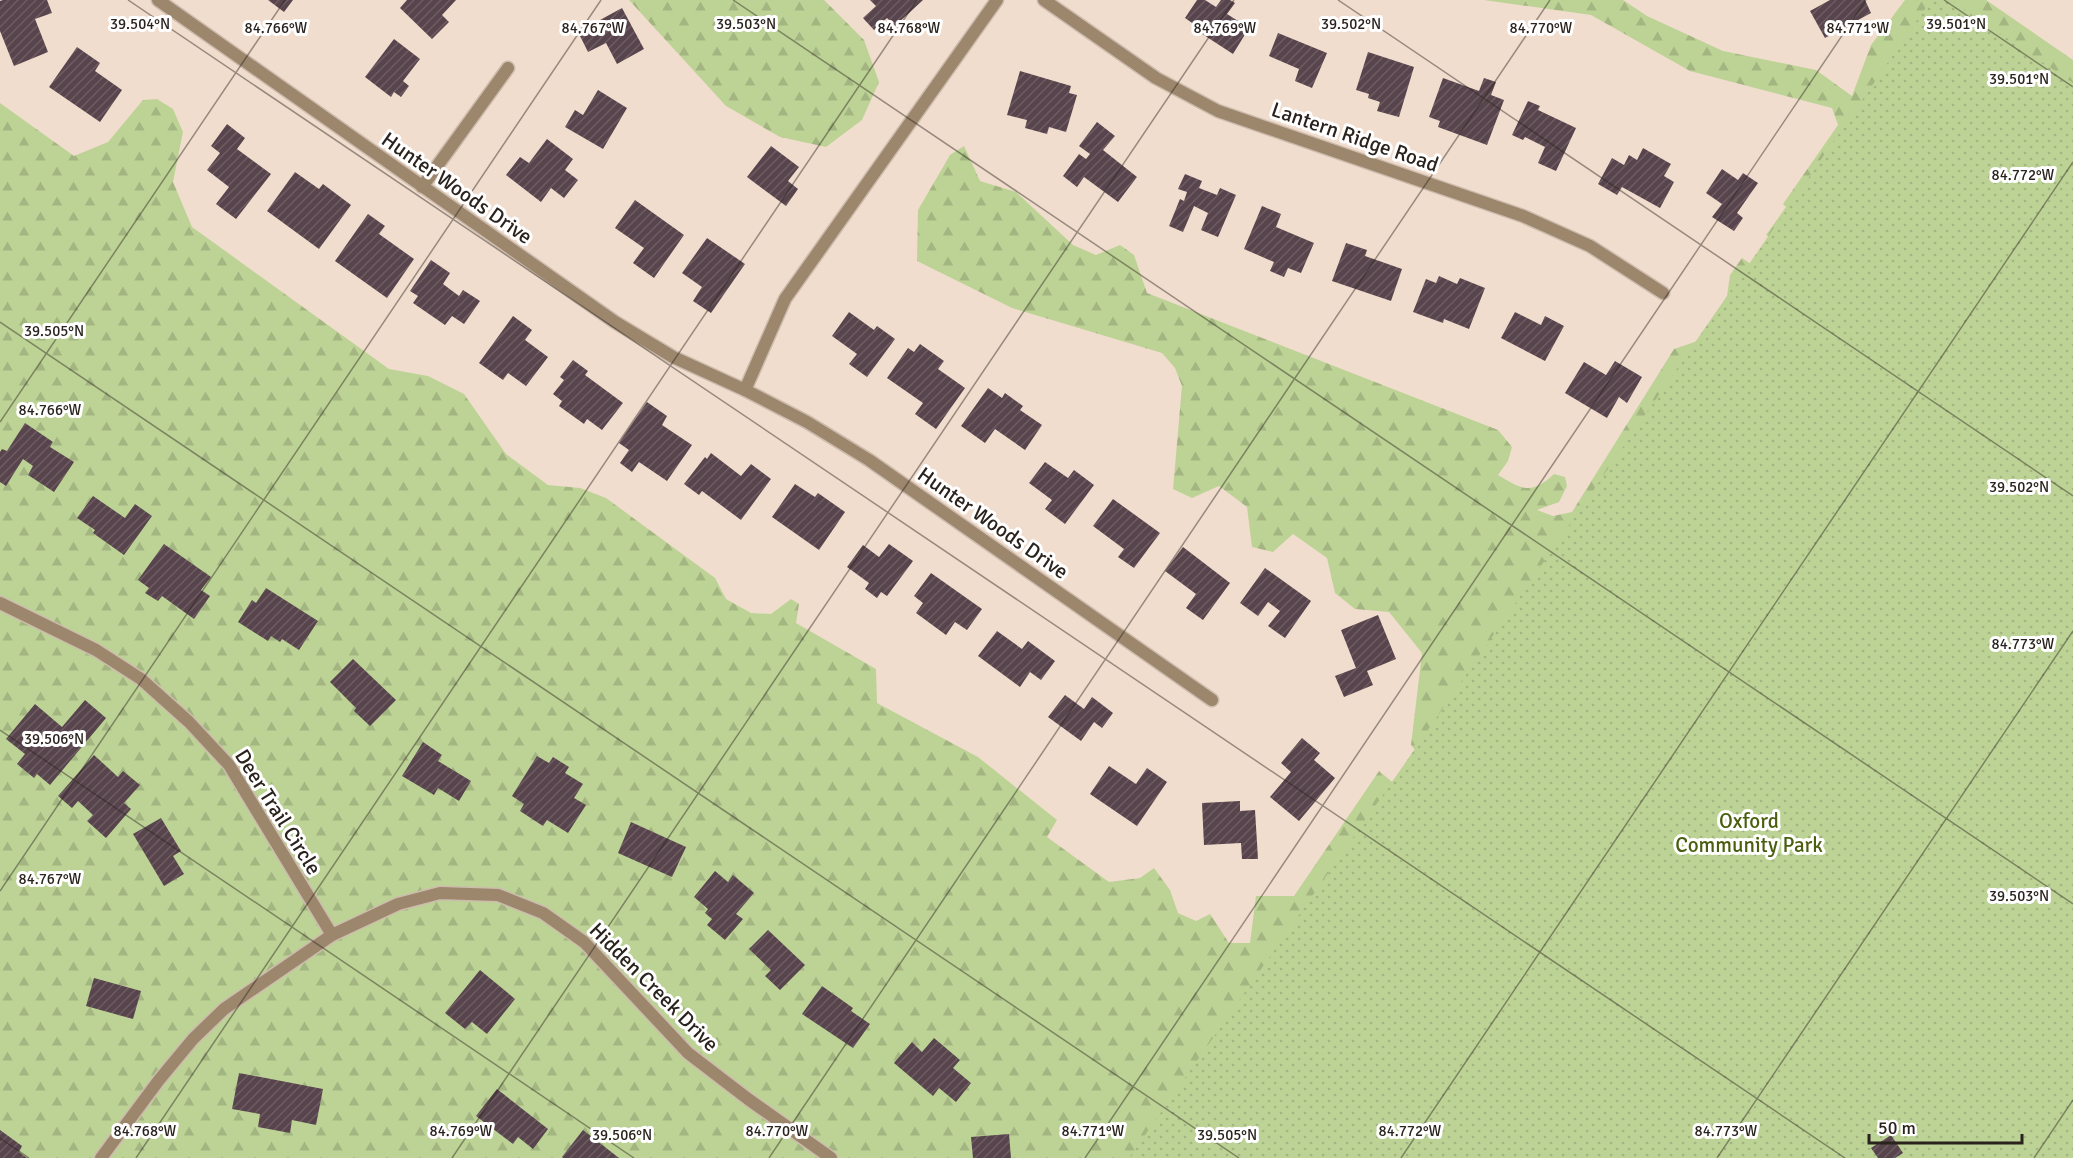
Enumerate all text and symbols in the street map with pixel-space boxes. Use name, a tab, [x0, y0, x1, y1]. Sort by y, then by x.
text: 39.504°N	[110, 15, 170, 33]
text: 39.503°N	[716, 15, 776, 33]
text: 39.502°N	[1321, 15, 1381, 33]
text: 39.501°N	[1926, 15, 1986, 33]
text: 84.766°W	[245, 19, 308, 37]
text: 84.767°W	[562, 19, 625, 37]
text: 84.768°W	[878, 19, 941, 37]
text: 84.769°W	[1194, 19, 1257, 37]
text: 84.770°W	[1510, 19, 1573, 37]
text: 84.771°W	[1827, 19, 1890, 37]
text: 39.501°N	[1989, 70, 2049, 88]
street label: Lantern Ridge Road	[1268, 96, 1442, 178]
street label: Hunter Woods Drive	[377, 126, 537, 250]
text: 84.772°W	[1992, 166, 2055, 184]
text: 39.505°N	[24, 322, 84, 340]
text: 84.766°W	[19, 401, 82, 419]
street label: Hunter Woods Drive	[913, 461, 1073, 585]
text: 39.502°N	[1989, 478, 2049, 496]
text: 84.773°W	[1992, 635, 2055, 653]
text: 39.506°N	[24, 730, 84, 748]
street label: Deer Trail Circle	[229, 744, 327, 880]
park label: Oxford Community Park	[1675, 808, 1823, 858]
text: 84.767°W	[19, 870, 82, 888]
text: 39.503°N	[1989, 887, 2049, 905]
street label: Hidden Creek Drive	[584, 917, 724, 1057]
scale bar	[1869, 1107, 2022, 1145]
text: 50 m	[1878, 1117, 1916, 1139]
text: 84.768°W	[114, 1122, 177, 1140]
text: 84.769°W	[430, 1122, 493, 1140]
text: 84.770°W	[746, 1122, 809, 1140]
text: 84.771°W	[1062, 1122, 1125, 1140]
text: 84.772°W	[1379, 1122, 1442, 1140]
text: 84.773°W	[1695, 1122, 1758, 1140]
text: 39.506°N	[592, 1126, 652, 1144]
text: 39.505°N	[1197, 1126, 1257, 1144]

